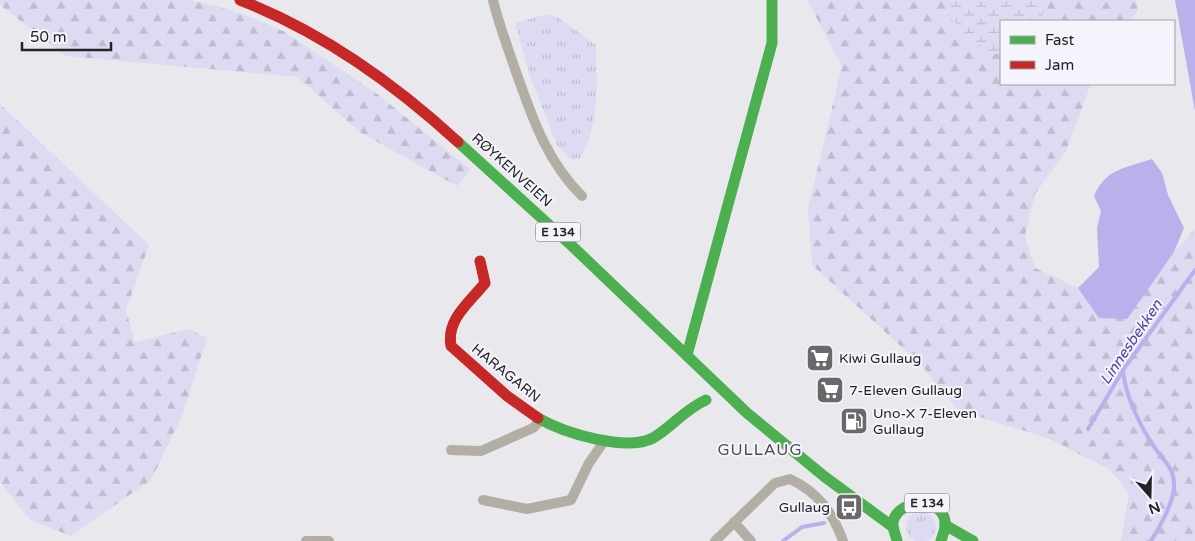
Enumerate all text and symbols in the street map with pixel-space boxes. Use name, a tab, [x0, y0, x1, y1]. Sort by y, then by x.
scale bar	[22, 20, 111, 52]
legend	[1000, 20, 1175, 85]
text: 50 m	[30, 28, 67, 46]
text: Fast	[1045, 31, 1075, 49]
text: Jam	[1045, 56, 1074, 74]
street label: RØYKENVEIEN	[468, 129, 556, 211]
road number: E 134	[536, 222, 580, 242]
water label: Linnesbekken	[1096, 296, 1166, 388]
street label: HARAGARN	[468, 340, 544, 406]
supermarket icon: Kiwi Gullaug	[805, 343, 835, 373]
place label: Kiwi Gullaug	[839, 350, 921, 367]
supermarket icon: 7-Eleven Gullaug	[815, 375, 845, 405]
place label: 7-Eleven Gullaug	[849, 382, 962, 399]
place label: Uno-X 7-Eleven Gullaug	[873, 405, 977, 438]
fuel station icon: Uno-X 7-Eleven Gullaug	[839, 406, 869, 436]
district label: GULLAUG	[717, 440, 803, 460]
north arrow	[1125, 471, 1175, 521]
bus stop icon: Gullaug	[834, 492, 864, 522]
road number: E 134	[904, 493, 950, 512]
text: N	[1146, 498, 1162, 518]
place label: Gullaug	[779, 499, 830, 516]

